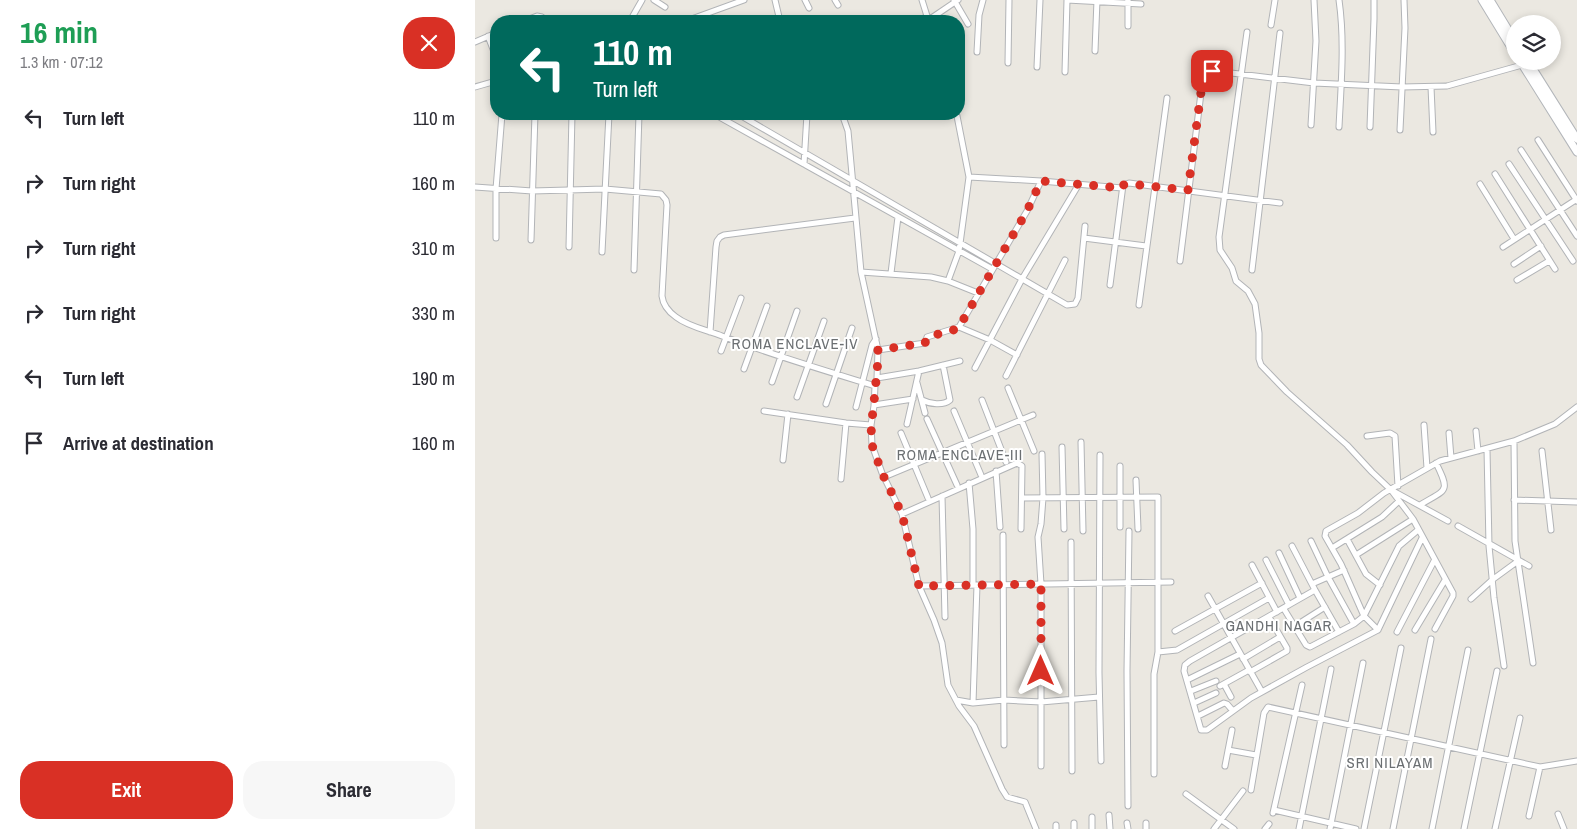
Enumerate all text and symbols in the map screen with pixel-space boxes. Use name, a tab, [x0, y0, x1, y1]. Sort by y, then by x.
text: 16 min	[20, 12, 98, 52]
map controls	[1506, 15, 1561, 70]
button: layers	[1506, 15, 1561, 70]
button: close	[403, 17, 455, 69]
text: 110 m	[593, 29, 673, 76]
icon: left	[510, 35, 575, 100]
pin	[1191, 50, 1233, 92]
text: 1.3 km · 07:12	[20, 51, 103, 73]
icon: arrive	[1198, 57, 1226, 85]
text: Turn left	[593, 74, 658, 104]
icon: left	[20, 104, 48, 132]
text: Turn left	[63, 105, 124, 131]
text: 110 m	[413, 105, 455, 131]
icon: right	[20, 169, 48, 197]
text: Turn right	[63, 170, 135, 196]
text: 160 m	[412, 170, 455, 196]
icon: right	[20, 234, 48, 262]
text: Turn right	[63, 235, 135, 261]
text: 310 m	[412, 235, 455, 261]
icon: right	[20, 299, 48, 327]
text: Turn right	[63, 300, 135, 326]
text: 330 m	[412, 300, 455, 326]
district label: ROMA ENCLAVE-IV	[732, 333, 858, 354]
icon: left	[20, 364, 48, 392]
text: Turn left	[63, 365, 124, 391]
text: 190 m	[412, 365, 455, 391]
icon: arrive	[20, 429, 48, 457]
text: Arrive at destination	[63, 430, 214, 456]
text: 160 m	[412, 430, 455, 456]
district label: ROMA ENCLAVE-III	[897, 444, 1023, 465]
district label: GANDHI NAGAR	[1226, 615, 1333, 636]
position arrow	[1014, 644, 1066, 696]
district label: SRI NILAYAM	[1346, 752, 1434, 773]
button: Exit	[20, 761, 233, 819]
button: Share	[243, 761, 455, 819]

